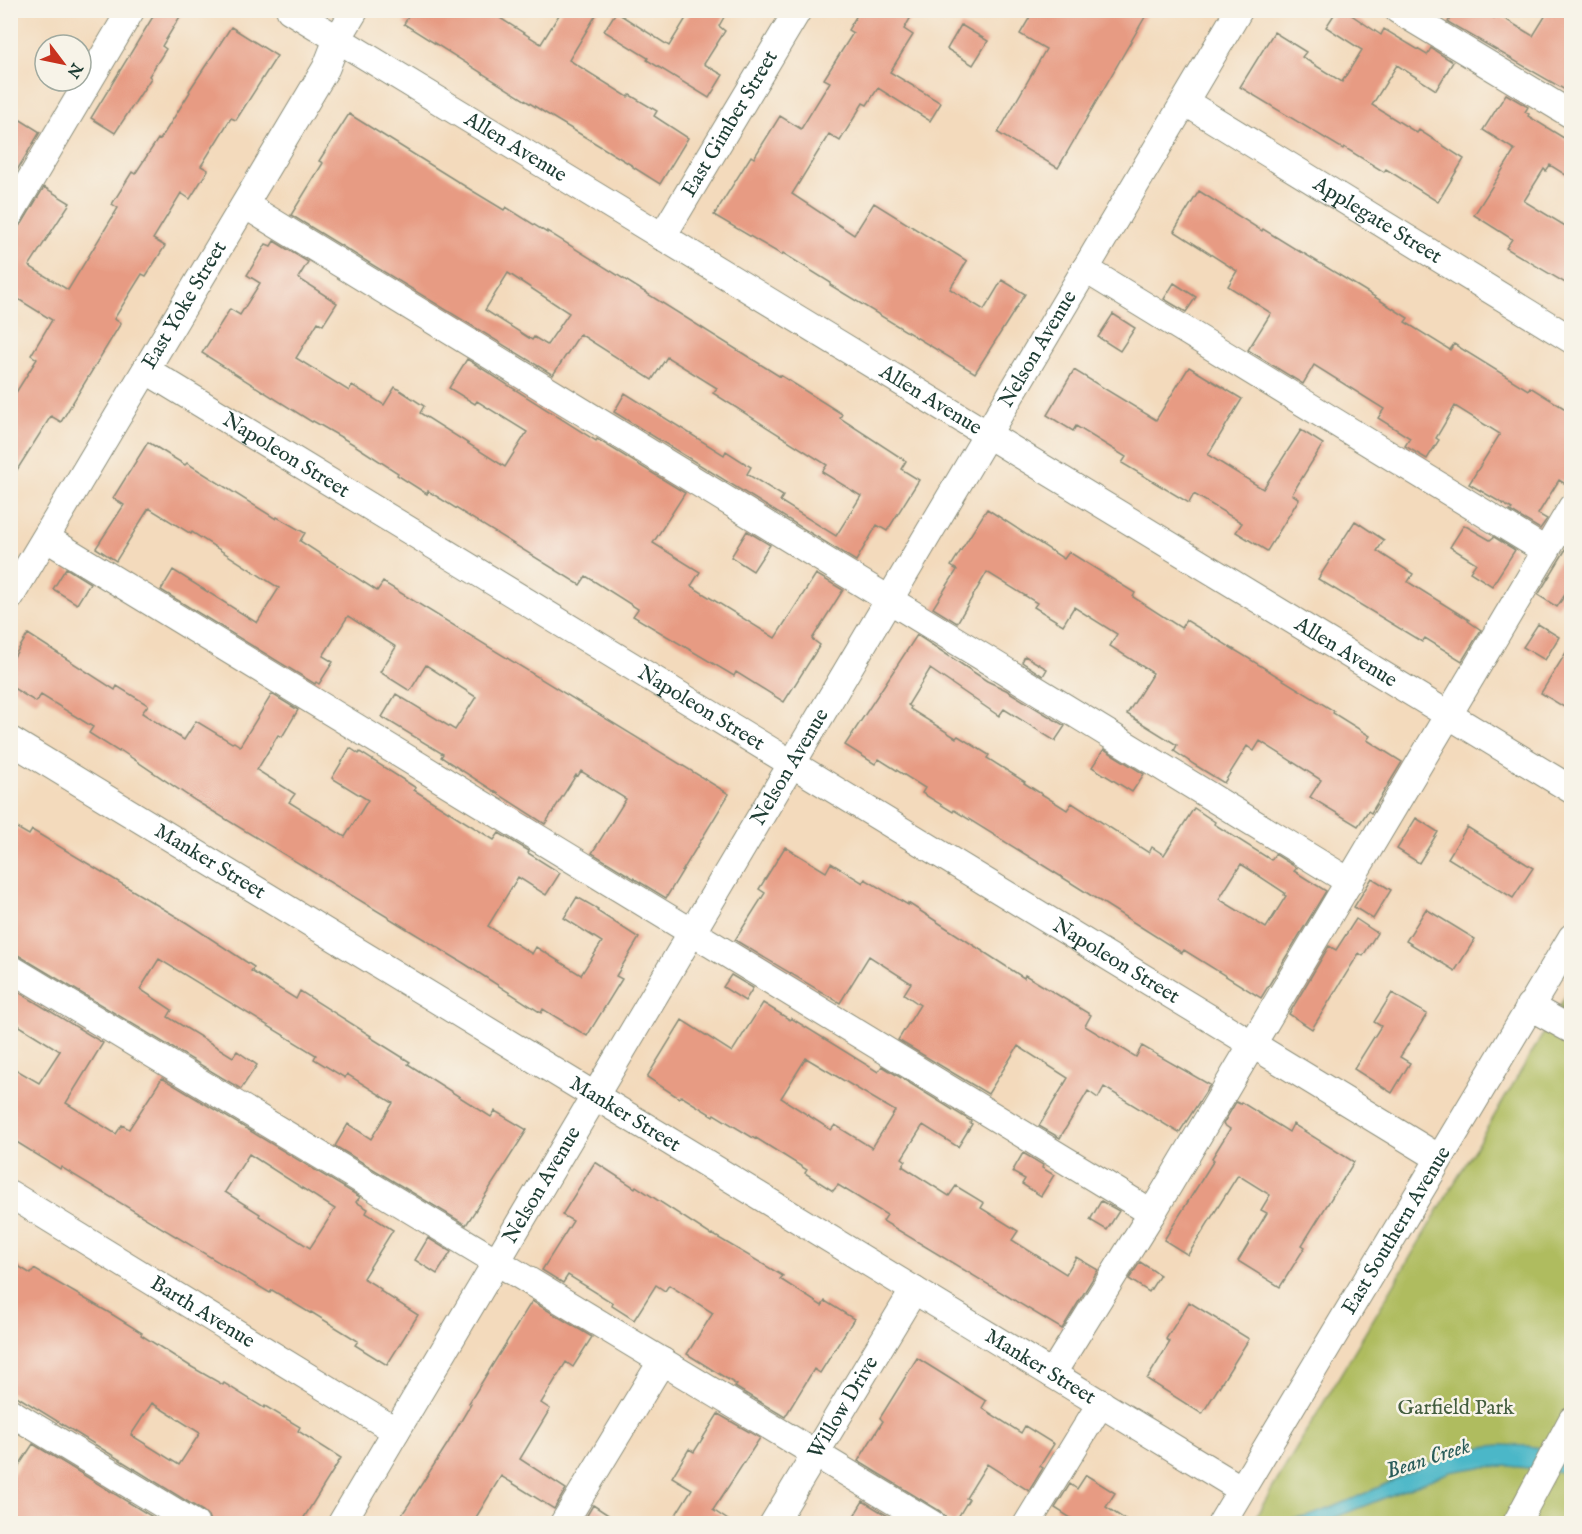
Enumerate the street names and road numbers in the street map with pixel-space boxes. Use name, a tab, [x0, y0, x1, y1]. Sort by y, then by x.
street label: East Gimber Street	[675, 45, 784, 202]
street label: Allen Avenue	[458, 105, 572, 189]
street label: Applegate Street	[1307, 170, 1447, 270]
street label: East Yoke Street	[136, 236, 233, 374]
street label: Nelson Avenue	[993, 285, 1083, 413]
street label: Allen Avenue	[874, 358, 987, 442]
street label: Napoleon Street	[218, 406, 355, 504]
street label: Allen Avenue	[1289, 610, 1402, 694]
street label: Napoleon Street	[633, 659, 770, 757]
street label: Nelson Avenue	[745, 703, 835, 831]
street label: Manker Street	[149, 818, 270, 906]
street label: Napoleon Street	[1048, 912, 1185, 1010]
street label: Manker Street	[565, 1070, 686, 1158]
street label: Nelson Avenue	[497, 1121, 587, 1249]
street label: East Southern Avenue	[1336, 1141, 1457, 1320]
street label: Barth Avenue	[145, 1270, 260, 1355]
street label: Manker Street	[980, 1323, 1101, 1411]
street label: Willow Drive	[802, 1351, 885, 1464]

